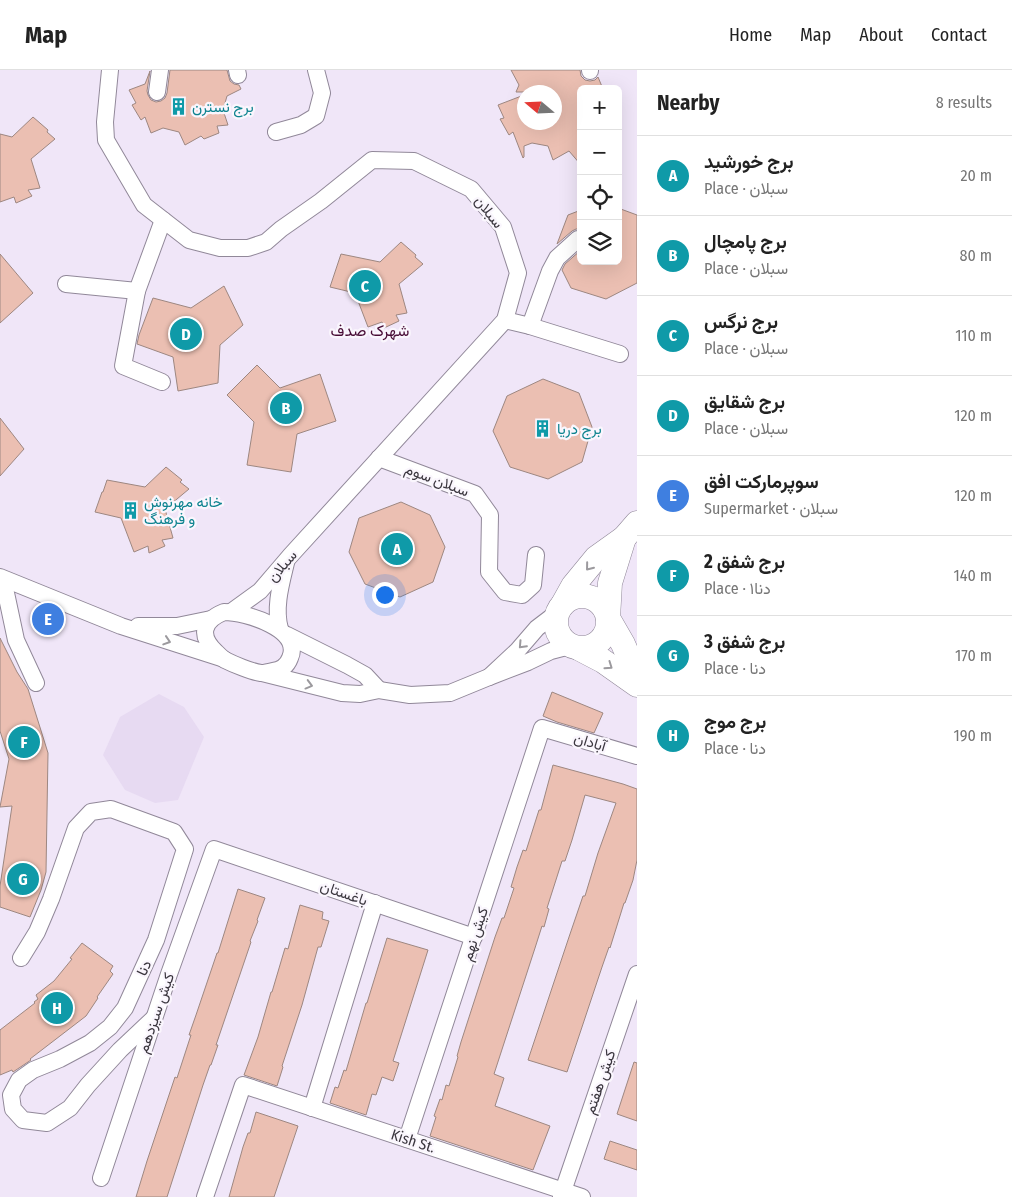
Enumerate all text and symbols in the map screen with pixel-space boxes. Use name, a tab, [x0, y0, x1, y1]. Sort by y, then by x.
text: Map	[25, 21, 67, 49]
text: Home	[729, 24, 772, 46]
text: Map	[800, 24, 831, 46]
text: About	[859, 24, 903, 46]
text: Contact	[931, 24, 987, 46]
north arrow	[517, 85, 562, 130]
map controls	[577, 85, 622, 265]
button: +	[577, 85, 622, 130]
text: Nearby	[657, 90, 719, 116]
text: 8 results	[936, 93, 992, 112]
building icon: برج نسترن	[168, 97, 188, 117]
place label: برج نسترن	[192, 98, 254, 118]
button: −	[577, 130, 622, 175]
text: برج خورشید	[704, 150, 794, 173]
text: A	[669, 166, 677, 185]
text: 20 m	[961, 166, 992, 185]
button: locate	[577, 175, 622, 220]
text: Place · سبلان	[704, 179, 788, 198]
street label: سبلان	[471, 192, 507, 232]
button: layers	[577, 220, 622, 265]
text: برج پامچال	[704, 230, 787, 253]
text: B	[669, 246, 677, 265]
text: 80 m	[960, 246, 992, 265]
text: Place · سبلان	[704, 259, 788, 278]
pin: C	[349, 267, 381, 305]
text: برج نرگس	[704, 310, 778, 333]
pin: D	[170, 315, 202, 353]
district label: شهرک صدف	[331, 321, 409, 341]
text: C	[669, 326, 677, 345]
text: 110 m	[955, 326, 992, 345]
text: Place · سبلان	[704, 339, 788, 358]
pin: B	[270, 389, 302, 427]
text: برج شقایق	[704, 390, 785, 413]
text: D	[668, 406, 678, 425]
text: 120 m	[954, 406, 992, 425]
building icon: برج دریا	[533, 419, 553, 439]
text: Place · سبلان	[704, 419, 788, 438]
place label: برج دریا	[557, 420, 602, 440]
street label: سبلان سوم	[402, 460, 472, 501]
text: سوپرمارکت افق	[704, 470, 819, 493]
text: E	[669, 486, 677, 505]
text: 120 m	[954, 486, 992, 505]
place label: خانه مهرنوش و فرهنگ	[144, 493, 222, 528]
text: Supermarket · سبلان	[704, 499, 838, 518]
building icon: خانه مهرنوش و فرهنگ	[120, 501, 140, 521]
pin: A	[381, 530, 413, 568]
street label: سبلان	[263, 546, 301, 586]
text: برج شفق 2	[704, 550, 785, 573]
one-way arrow	[585, 561, 594, 570]
text: F	[669, 566, 677, 585]
text: 140 m	[954, 566, 992, 585]
text: Place · دنا۱	[704, 579, 771, 598]
your location	[372, 582, 398, 608]
pin: E	[32, 600, 64, 638]
text: برج شفق 3	[704, 630, 785, 653]
one-way arrow	[162, 635, 171, 645]
one-way arrow	[519, 640, 528, 649]
text: G	[668, 646, 678, 665]
text: 170 m	[955, 646, 992, 665]
text: Place · دنا	[704, 659, 766, 678]
one-way arrow	[603, 660, 613, 669]
one-way arrow	[304, 679, 313, 690]
text: برج موج	[704, 710, 766, 733]
pin: F	[8, 723, 40, 761]
text: H	[668, 726, 678, 745]
text: 190 m	[954, 726, 992, 745]
street label: آبادان	[572, 729, 610, 756]
text: Place · دنا	[704, 739, 766, 758]
pin: G	[7, 860, 39, 898]
street label: باغستان	[318, 877, 370, 909]
street label: کیش نهم	[458, 905, 493, 963]
street label: دنا	[133, 957, 155, 979]
street label: کیش سیزدهم	[134, 970, 179, 1056]
pin: H	[41, 989, 73, 1027]
street label: کیش هفتم	[581, 1047, 620, 1117]
street label: Kish St.	[389, 1125, 437, 1157]

